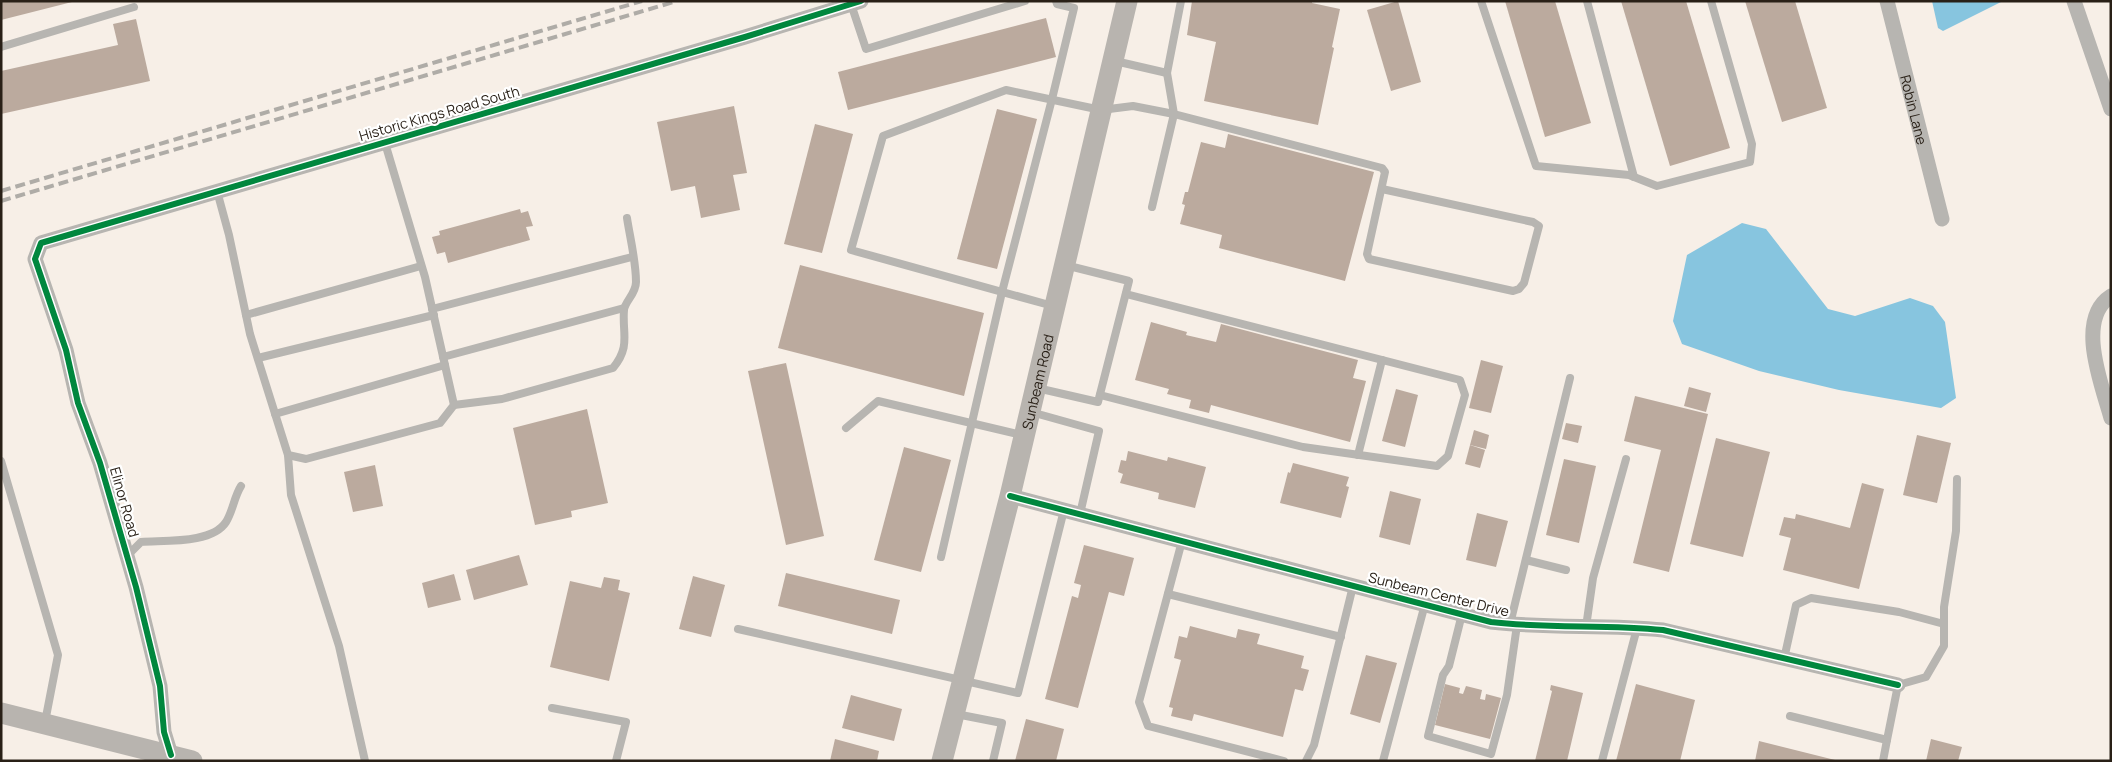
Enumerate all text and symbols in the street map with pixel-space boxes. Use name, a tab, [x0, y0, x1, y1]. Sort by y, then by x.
street label: Robin Lane	[1896, 73, 1932, 146]
street label: Historic Kings Road South	[357, 81, 521, 145]
street label: Sunbeam Road	[1017, 332, 1057, 431]
street label: Elinor Road	[106, 465, 144, 539]
street label: Sunbeam Center Drive	[1367, 567, 1511, 621]

